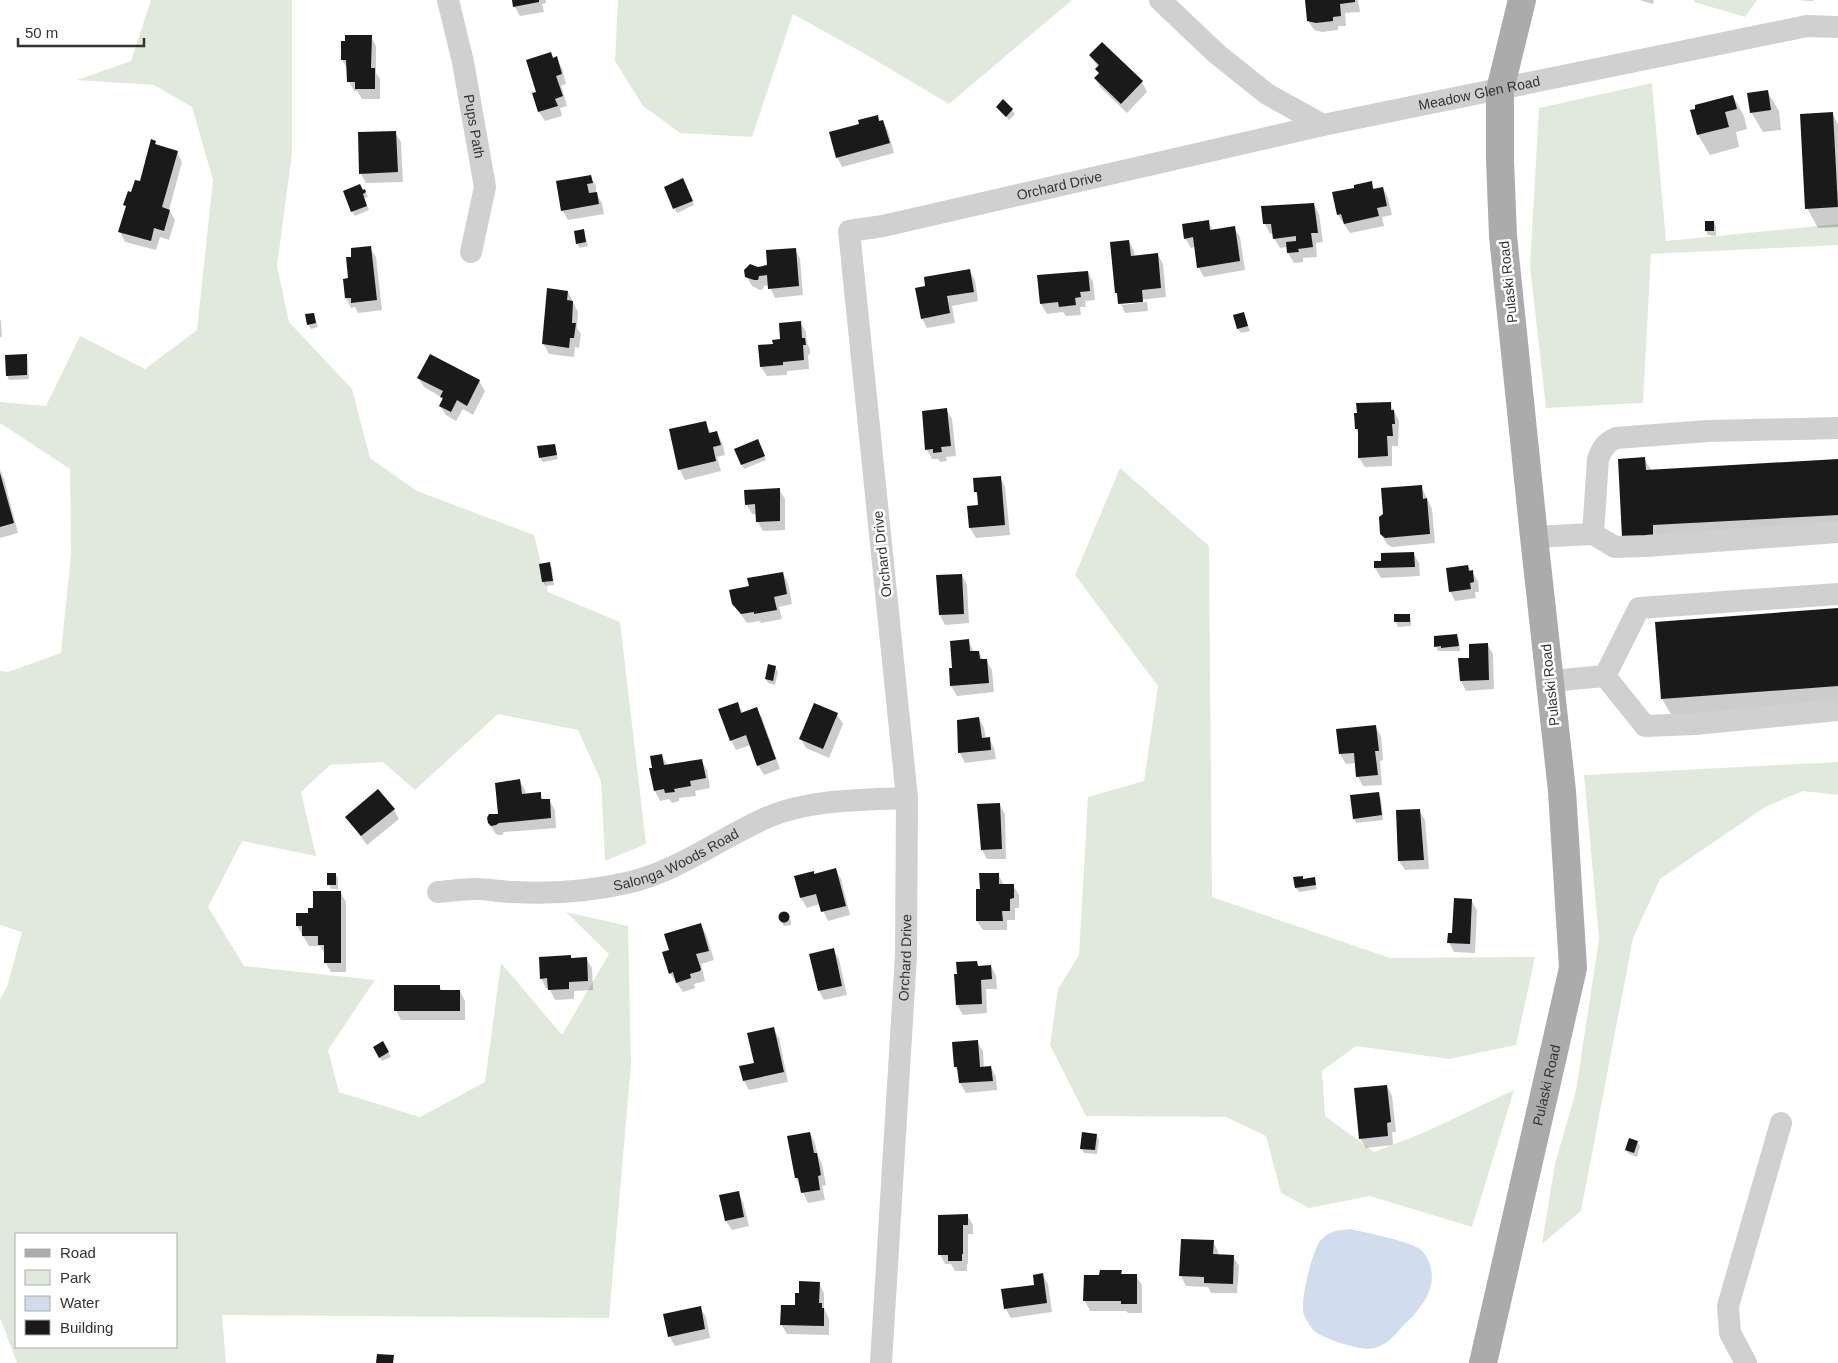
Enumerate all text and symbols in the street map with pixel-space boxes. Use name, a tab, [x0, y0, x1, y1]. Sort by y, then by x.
scale bar	[18, 15, 144, 47]
text: 50 m	[25, 24, 58, 41]
street label: Meadow Glen Road	[1417, 73, 1542, 113]
street label: Pups Path	[461, 93, 488, 159]
street label: Orchard Drive	[1015, 168, 1104, 203]
street label: Pulaski Road	[1496, 240, 1520, 324]
street label: Orchard Drive	[869, 510, 895, 598]
street label: Pulaski Road	[1538, 643, 1562, 727]
street label: Salonga Woods Road	[612, 825, 741, 894]
street label: Orchard Drive	[895, 914, 914, 1002]
street label: Pulaski Road	[1529, 1043, 1563, 1127]
legend	[15, 1233, 178, 1348]
text: Road	[60, 1244, 96, 1261]
text: Park	[60, 1269, 91, 1286]
text: Water	[60, 1294, 99, 1311]
text: Building	[60, 1319, 113, 1336]

